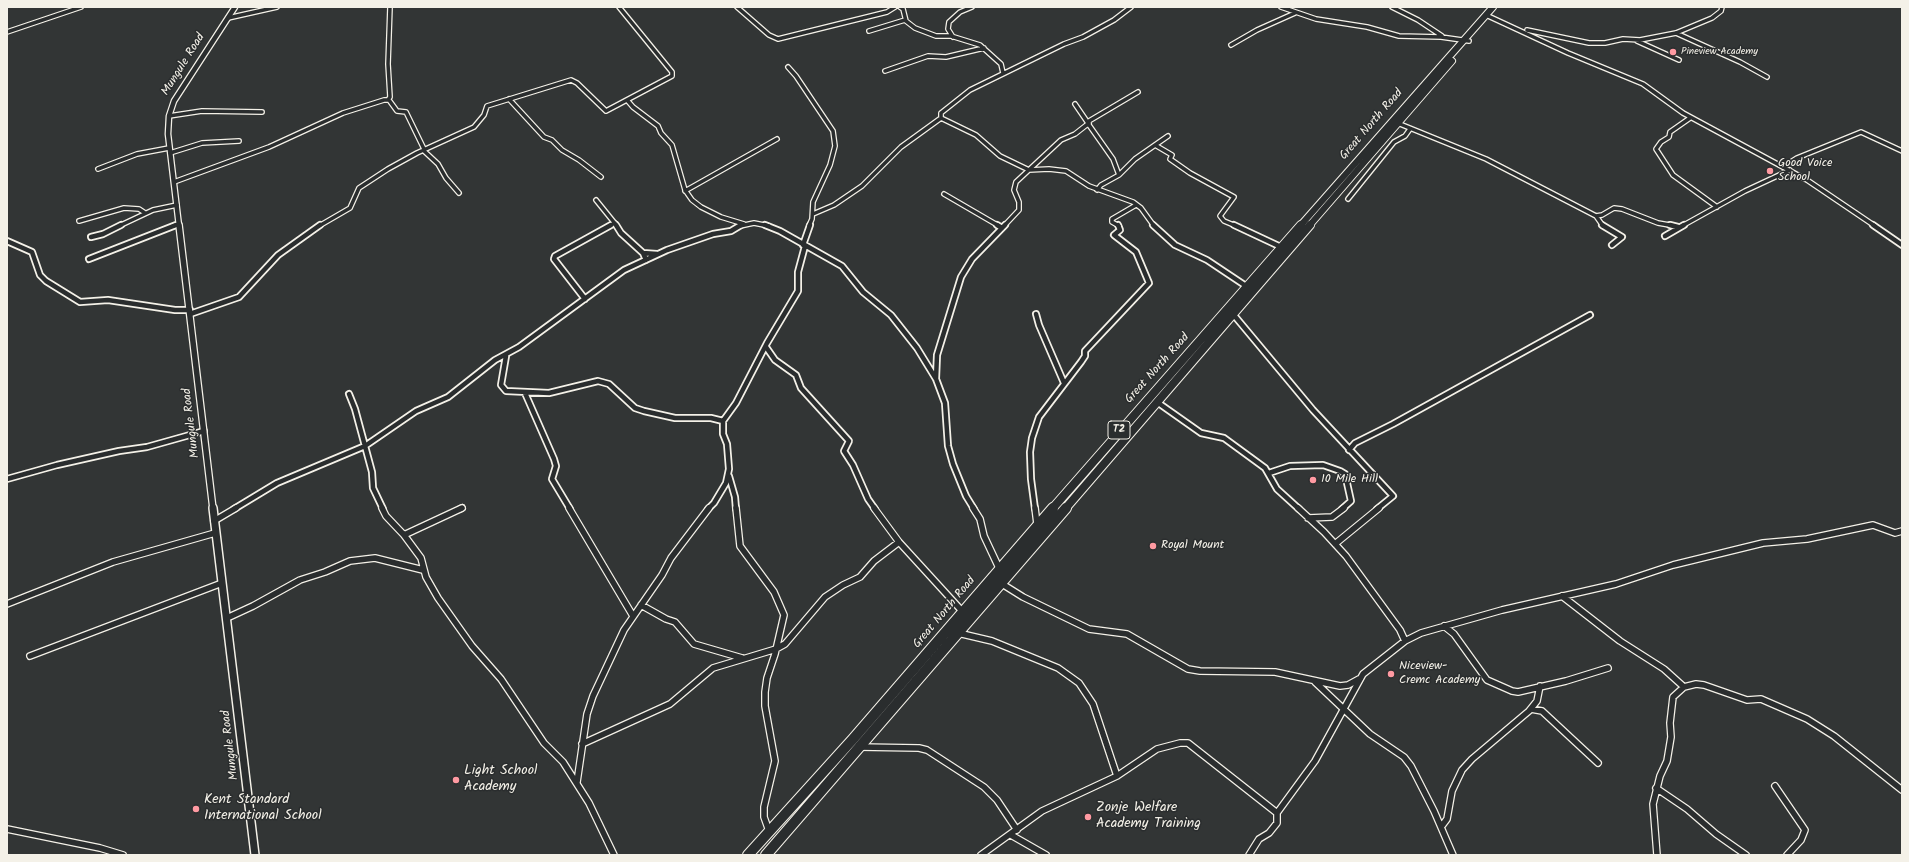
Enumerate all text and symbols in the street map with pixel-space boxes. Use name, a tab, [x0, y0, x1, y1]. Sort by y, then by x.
street label: Mungule Road	[159, 31, 209, 99]
place label: Pineview Academy	[1681, 46, 1758, 58]
marker: Pineview Academy	[1668, 47, 1678, 57]
street label: Great North Road	[1337, 87, 1407, 163]
place label: Good Voice School	[1778, 157, 1832, 185]
marker: Good Voice School	[1765, 166, 1775, 176]
street label: Great North Road	[1123, 331, 1193, 407]
street label: Mungule Road	[181, 387, 203, 459]
road number: T2	[1108, 421, 1130, 439]
place label: 10 Mile Hill	[1321, 473, 1378, 487]
marker: 10 Mile Hill	[1308, 475, 1318, 485]
place label: Royal Mount	[1161, 539, 1224, 553]
marker: Royal Mount	[1148, 541, 1158, 551]
street label: Great North Road	[911, 574, 979, 652]
place label: Niceview- Cremc Academy	[1399, 660, 1480, 688]
marker: Niceview- Cremc Academy	[1386, 669, 1396, 679]
street label: Mungule Road	[220, 709, 242, 781]
place label: Light School Academy	[464, 764, 537, 796]
marker: Light School Academy	[451, 775, 461, 785]
place label: Kent Standard International School	[204, 793, 322, 826]
place label: Zonje Welfare Academy Training	[1096, 801, 1201, 834]
marker: Kent Standard International School	[191, 804, 201, 814]
marker: Zonje Welfare Academy Training	[1083, 812, 1093, 822]

